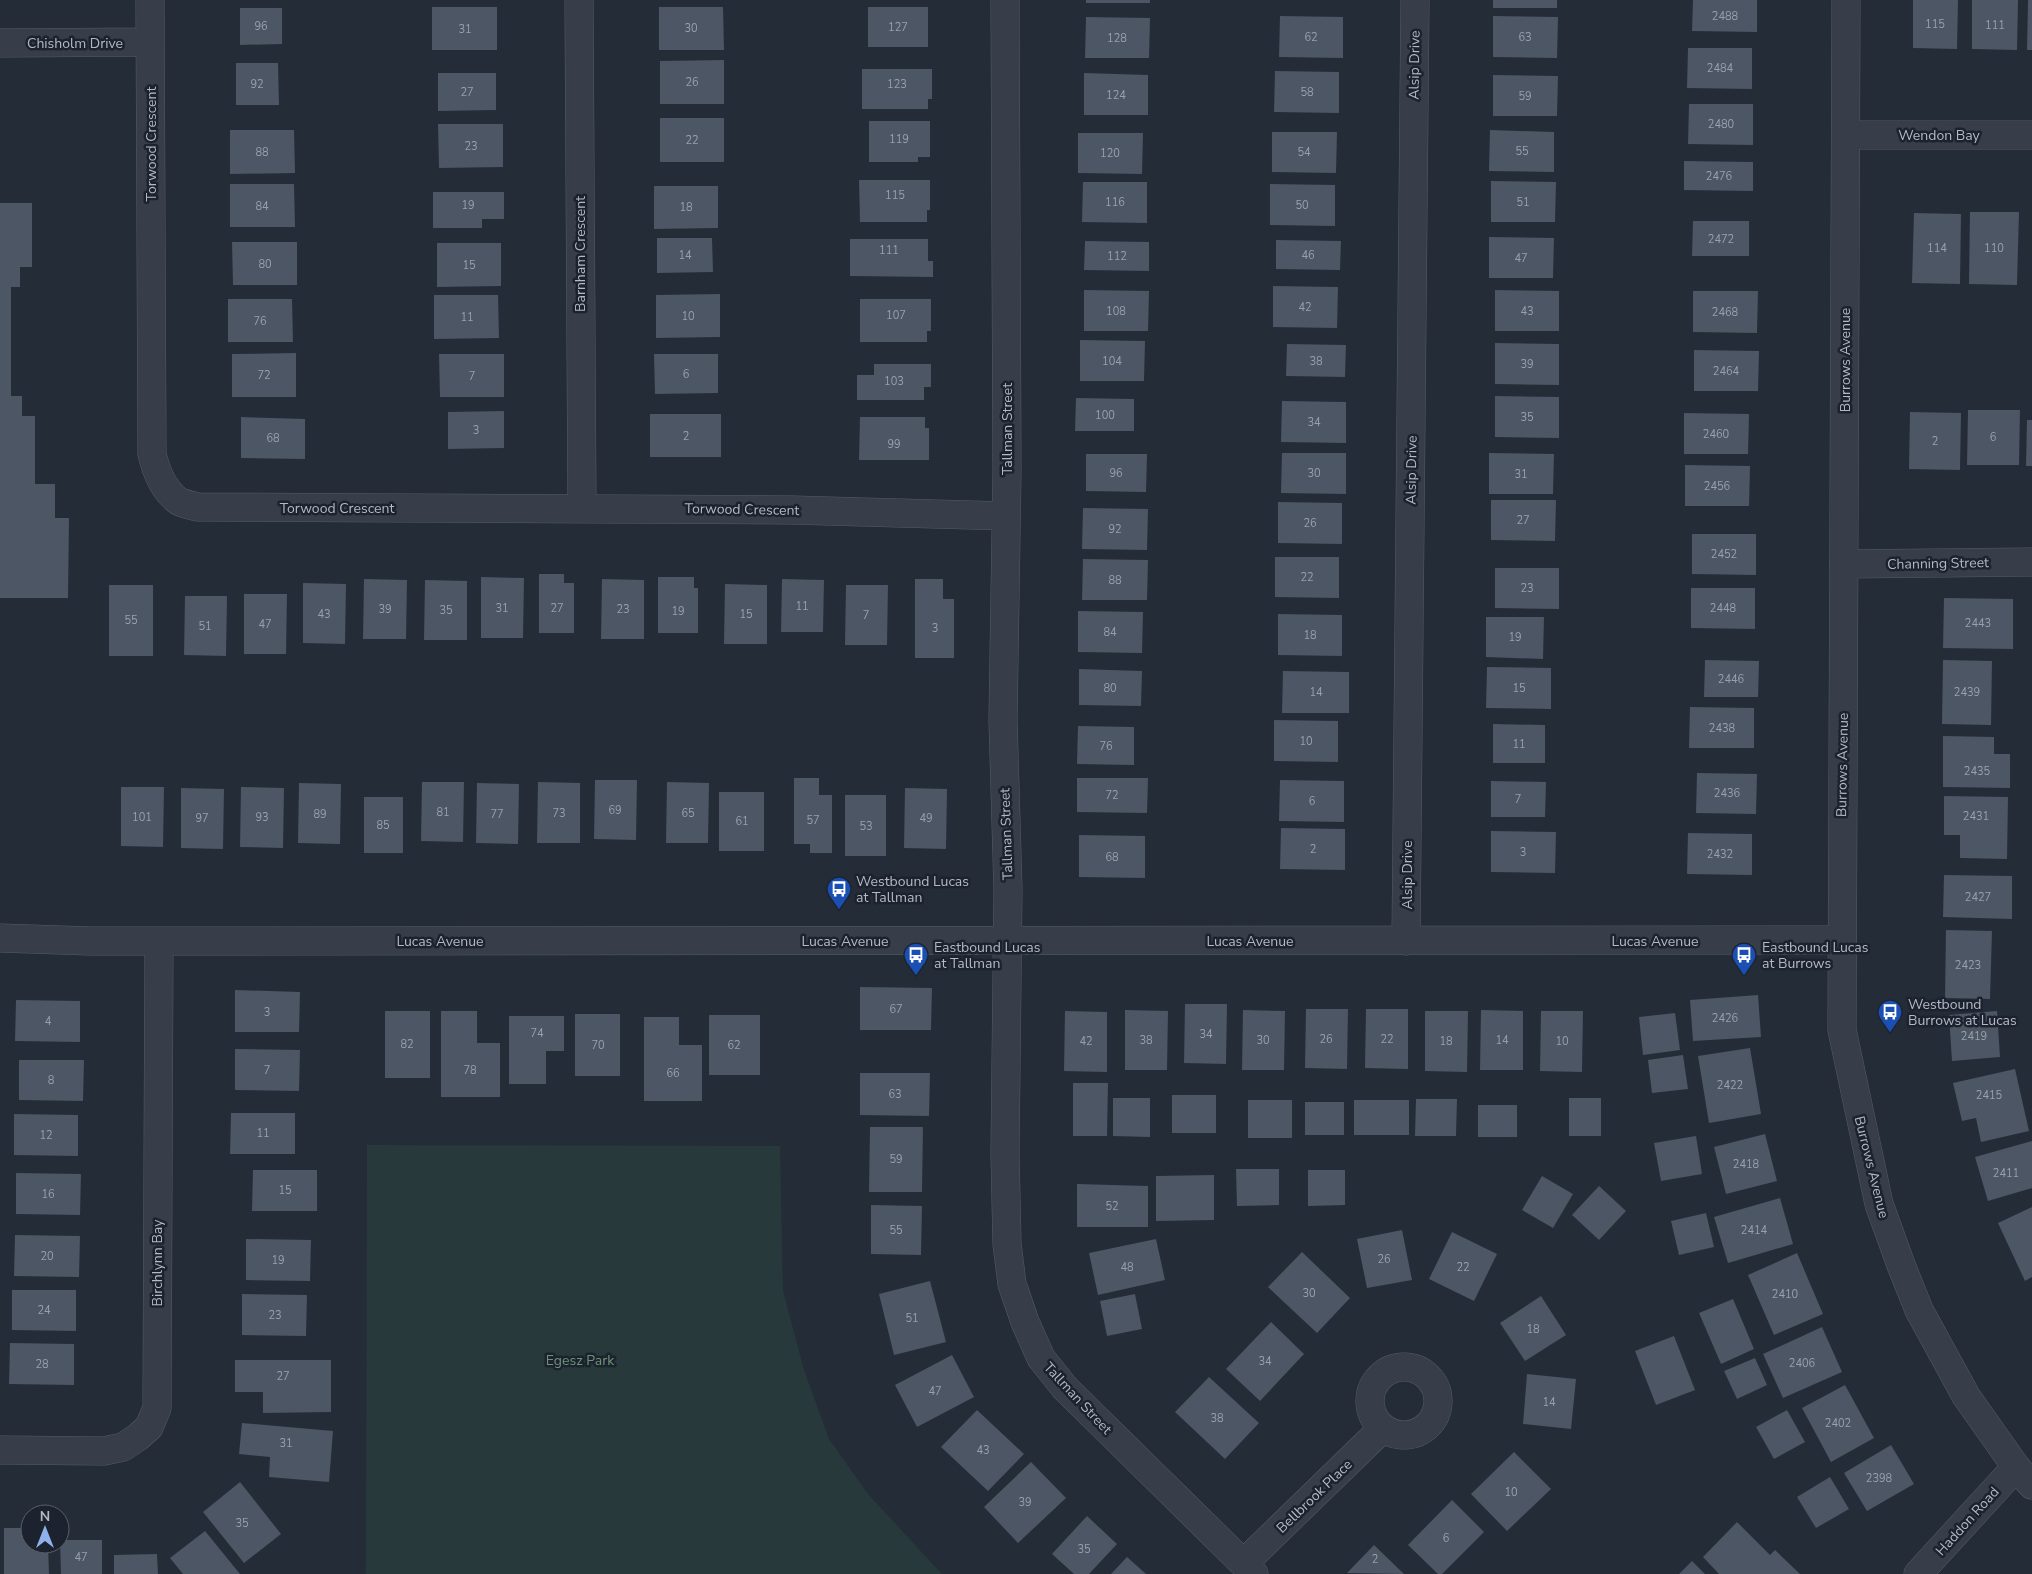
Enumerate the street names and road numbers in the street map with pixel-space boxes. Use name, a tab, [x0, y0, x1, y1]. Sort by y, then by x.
street label: Alsip Drive	[1404, 30, 1425, 100]
street label: Chisholm Drive	[27, 34, 123, 53]
street label: Torwood Crescent	[142, 87, 161, 201]
street label: Wendon Bay	[1898, 126, 1981, 145]
street label: Barnham Crescent	[571, 196, 590, 312]
street label: Burrows Avenue	[1836, 308, 1855, 412]
street label: Tallman Street	[998, 383, 1017, 475]
street label: Alsip Drive	[1401, 435, 1422, 505]
street label: Torwood Crescent	[280, 499, 394, 518]
street label: Torwood Crescent	[684, 499, 800, 520]
street label: Channing Street	[1887, 553, 1989, 574]
street label: Burrows Avenue	[1832, 713, 1853, 817]
street label: Tallman Street	[995, 787, 1018, 880]
street label: Alsip Drive	[1398, 840, 1417, 910]
street label: Lucas Avenue	[396, 932, 484, 951]
street label: Lucas Avenue	[801, 932, 889, 951]
street label: Lucas Avenue	[1206, 932, 1294, 951]
street label: Lucas Avenue	[1611, 932, 1699, 951]
street label: Burrows Avenue	[1850, 1114, 1893, 1220]
street label: Birchlynn Bay	[148, 1219, 167, 1306]
street label: Tallman Street	[1039, 1358, 1116, 1439]
street label: Bellbrook Place	[1272, 1455, 1356, 1537]
street label: Haddon Road	[1931, 1483, 2003, 1560]

